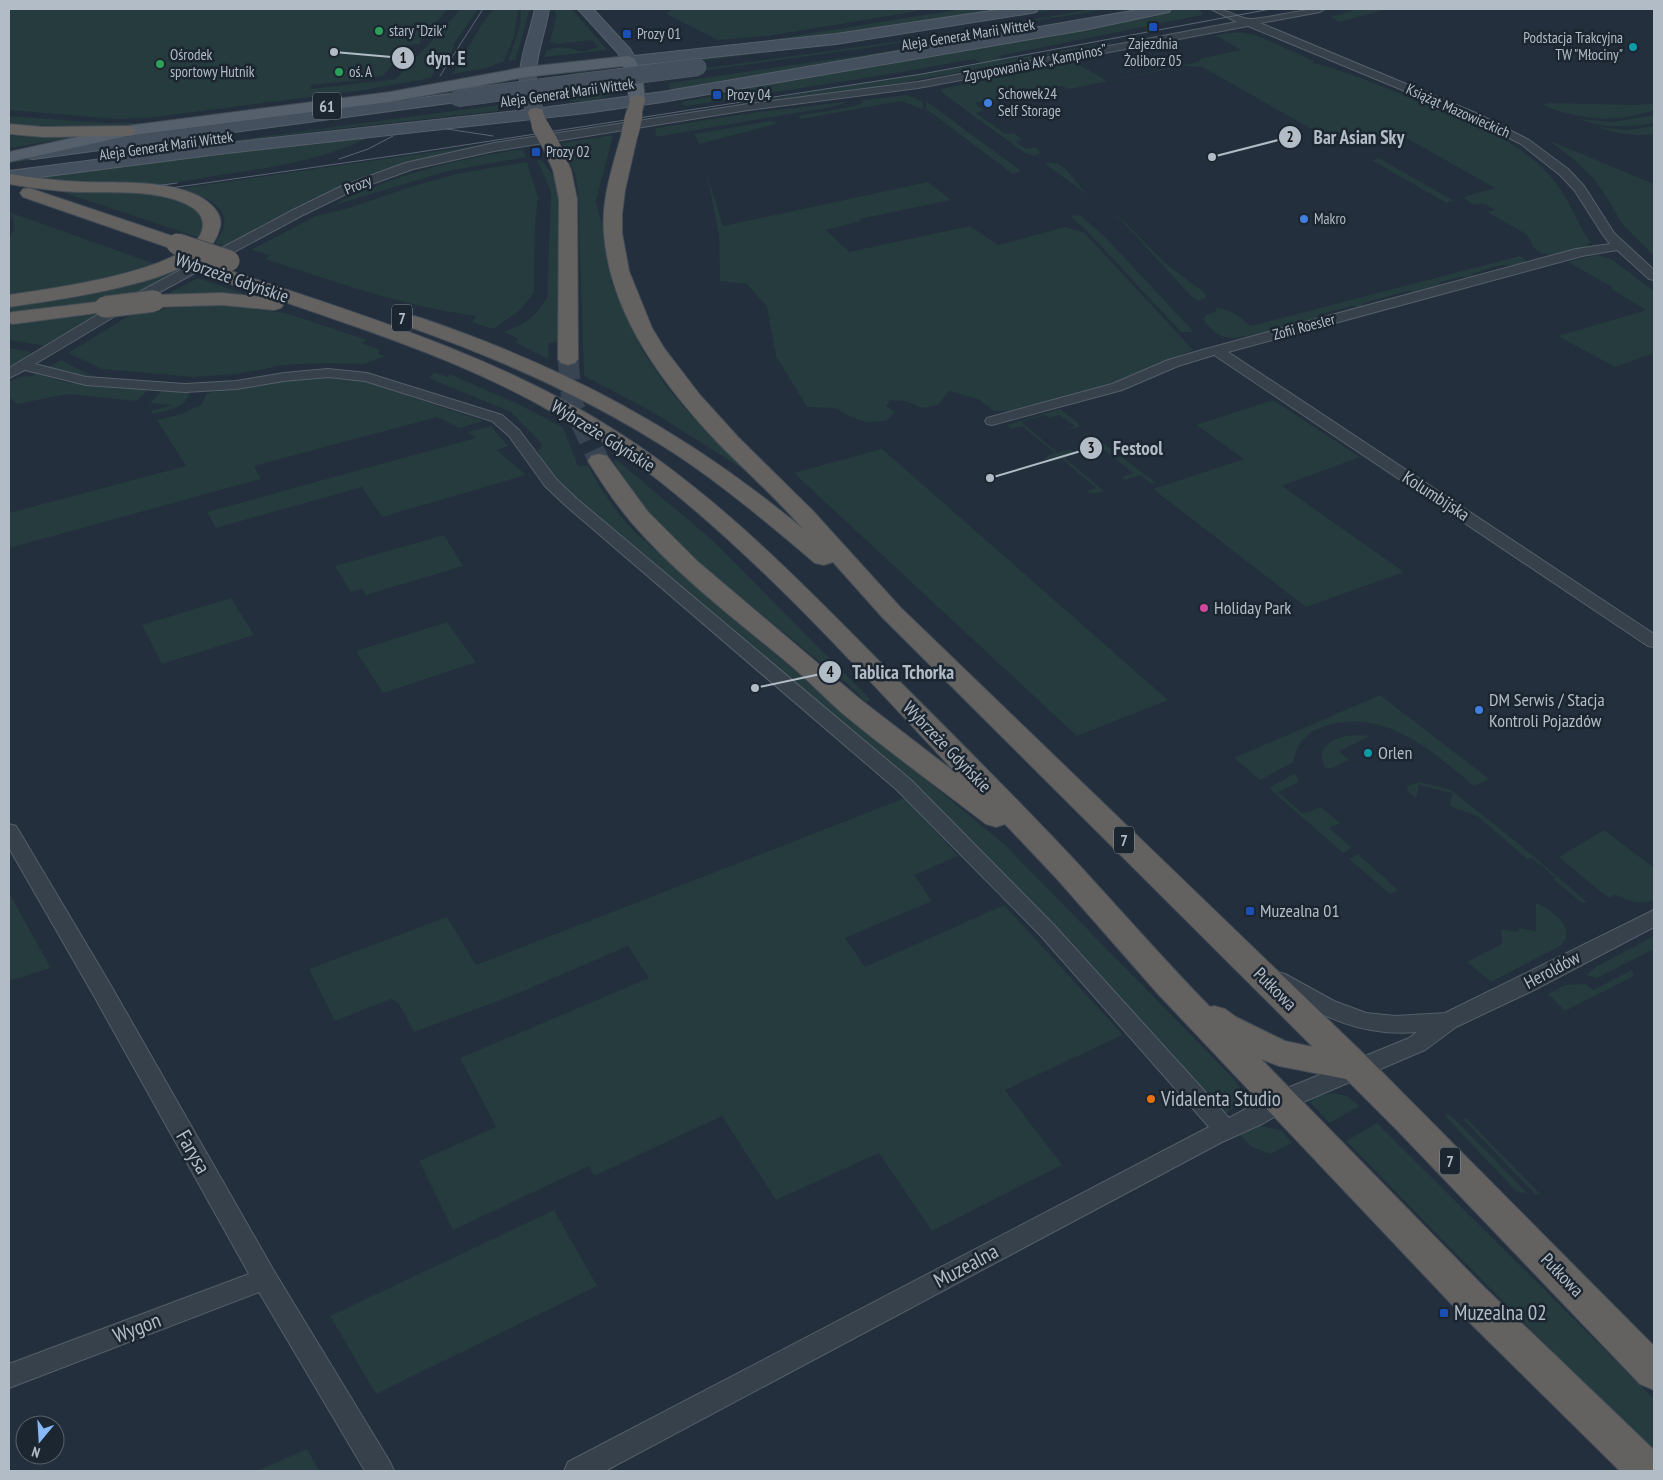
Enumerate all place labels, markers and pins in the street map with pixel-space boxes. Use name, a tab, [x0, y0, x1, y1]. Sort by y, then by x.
place label: stary "Dzik"	[389, 21, 447, 40]
marker: Zajezdnia Żoliborz 05	[1147, 21, 1159, 33]
place label: Prozy 01	[637, 24, 681, 43]
marker: stary "Dzik"	[373, 25, 385, 37]
marker: Prozy 01	[621, 28, 633, 40]
place label: Podstacja Trakcyjna TW "Młociny"	[1523, 28, 1623, 64]
place label: Zajezdnia Żoliborz 05	[1124, 34, 1182, 70]
callout: dyn. E	[391, 41, 477, 75]
marker: Podstacja Trakcyjna TW "Młociny"	[1627, 41, 1639, 53]
place label: Ośrodek sportowy Hutnik	[170, 45, 255, 81]
marker: Ośrodek sportowy Hutnik	[154, 58, 166, 70]
place label: oś. A	[349, 62, 373, 81]
marker: oś. A	[333, 66, 345, 78]
place label: Schowek24 Self Storage	[998, 84, 1061, 120]
place label: Prozy 04	[727, 85, 771, 104]
marker: Prozy 04	[711, 89, 723, 101]
marker: Schowek24 Self Storage	[982, 97, 994, 109]
callout: Bar Asian Sky	[1278, 120, 1414, 154]
place label: Prozy 02	[546, 142, 590, 161]
marker: Prozy 02	[530, 146, 542, 158]
place label: Makro	[1314, 209, 1346, 228]
marker: Makro	[1298, 213, 1310, 225]
callout: Festool	[1078, 431, 1173, 465]
place label: Holiday Park	[1214, 596, 1291, 619]
marker: Holiday Park	[1198, 602, 1210, 614]
callout: Tablica Tchorka	[817, 655, 965, 689]
place label: DM Serwis / Stacja Kontroli Pojazdów	[1489, 688, 1605, 732]
marker: DM Serwis / Stacja Kontroli Pojazdów	[1473, 704, 1485, 716]
place label: Orlen	[1378, 741, 1412, 764]
marker: Orlen	[1362, 747, 1374, 759]
place label: Muzealna 01	[1260, 899, 1340, 922]
marker: Muzealna 01	[1244, 905, 1256, 917]
place label: Vidalenta Studio	[1160, 1085, 1281, 1112]
marker: Vidalenta Studio	[1145, 1093, 1157, 1105]
place label: Muzealna 02	[1454, 1299, 1547, 1326]
marker: Muzealna 02	[1438, 1307, 1450, 1319]

